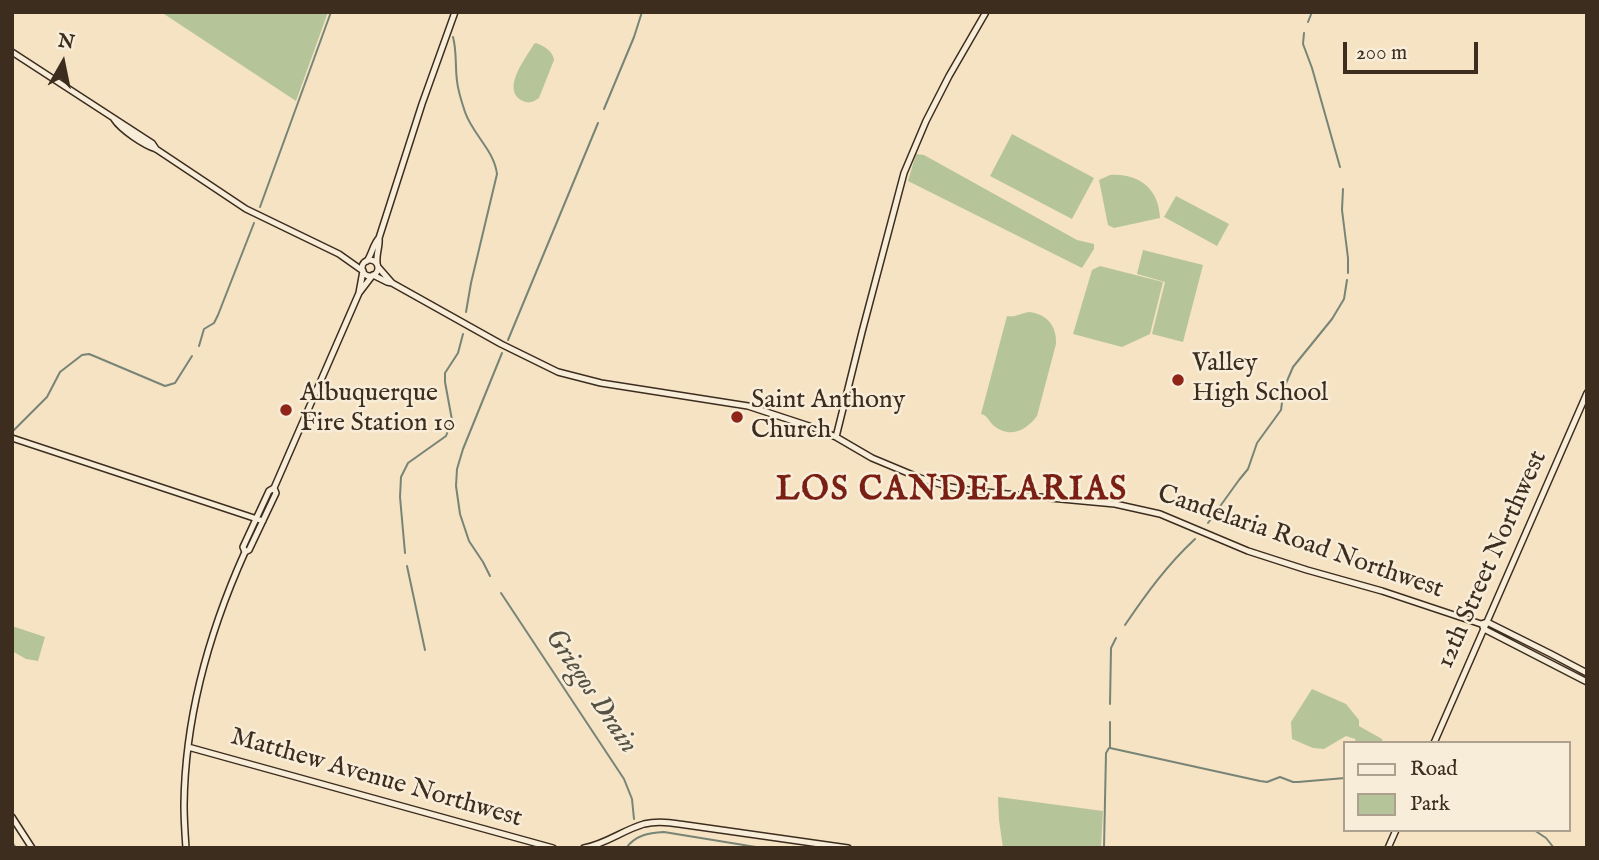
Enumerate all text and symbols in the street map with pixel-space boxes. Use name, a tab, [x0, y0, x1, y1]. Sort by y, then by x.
north arrow	[28, 28, 98, 98]
scale bar	[1347, 28, 1482, 72]
text: N	[56, 29, 76, 55]
text: 200 m	[1356, 40, 1407, 67]
place label: Valley High School	[1192, 349, 1328, 410]
marker: Valley High School	[1170, 372, 1186, 388]
place label: Albuquerque Fire Station 10	[300, 379, 456, 440]
place label: Saint Anthony Church	[751, 386, 905, 448]
marker: Albuquerque Fire Station 10	[278, 402, 294, 418]
marker: Saint Anthony Church	[729, 409, 745, 425]
street label: 12th Street Northwest	[1431, 446, 1555, 674]
district label: LOS CANDELARIAS	[778, 472, 1126, 512]
street label: Candelaria Road Northwest	[1153, 479, 1447, 607]
water label: Griegos Drain	[536, 623, 644, 761]
street label: Matthew Avenue Northwest	[227, 722, 525, 836]
legend	[1344, 741, 1571, 832]
text: Road	[1410, 756, 1457, 783]
text: Park	[1410, 791, 1450, 818]

